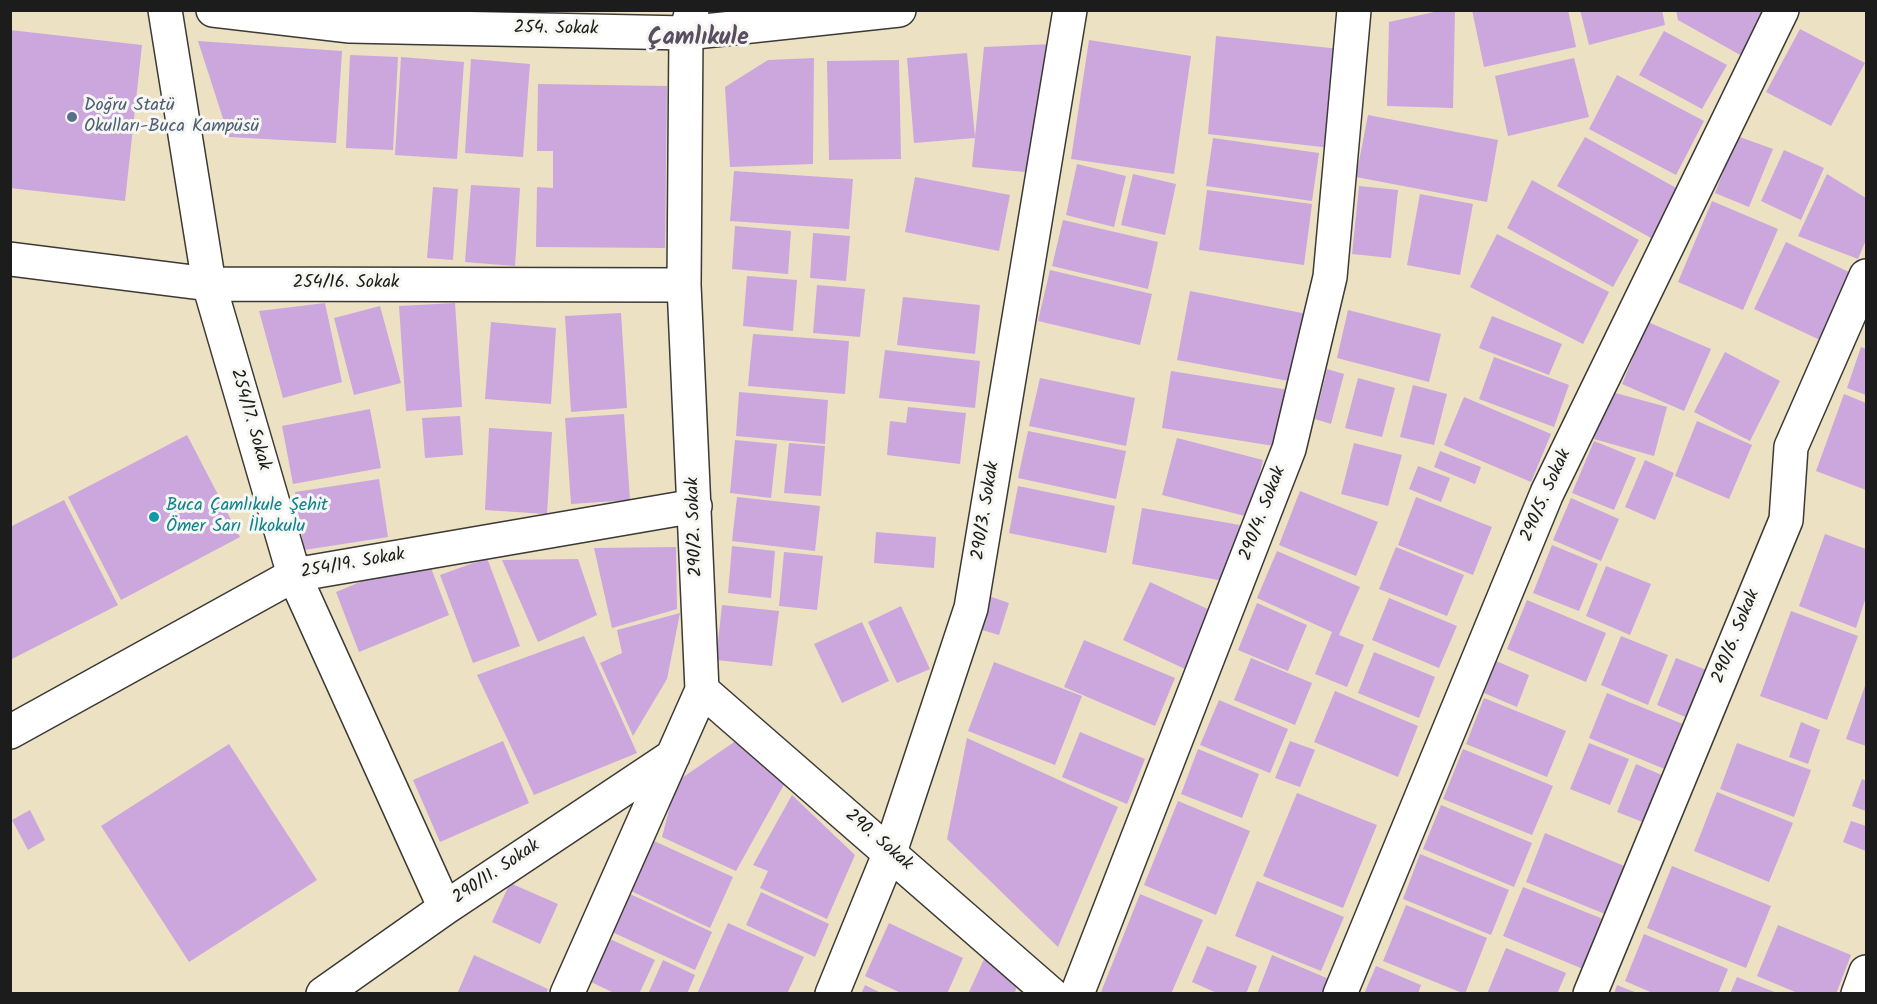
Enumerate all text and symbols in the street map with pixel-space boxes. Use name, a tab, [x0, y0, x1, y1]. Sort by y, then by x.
street label: 254. Sokak	[514, 18, 598, 42]
district label: Çamlıkule	[647, 26, 749, 54]
place label: Doğru Statü Okulları-Buca Kampüsü	[84, 96, 259, 138]
marker: Doğru Statü Okulları-Buca Kampüsü	[65, 110, 79, 124]
street label: 254/16. Sokak	[293, 273, 399, 295]
street label: 254/17. Sokak	[224, 367, 274, 473]
street label: 290/5. Sokak	[1517, 446, 1577, 546]
street label: 290/3. Sokak	[969, 460, 1005, 562]
street label: 290/4. Sokak	[1236, 464, 1292, 564]
street label: 290/2. Sokak	[683, 477, 709, 577]
place label: Buca Çamlıkule Şehit Ömer Sarı İlkokulu	[166, 496, 328, 538]
marker: Buca Çamlıkule Şehit Ömer Sarı İlkokulu	[147, 510, 161, 524]
street label: 254/19. Sokak	[299, 545, 407, 585]
street label: 290/6. Sokak	[1708, 587, 1766, 687]
street label: 290. Sokak	[840, 806, 916, 876]
street label: 290/11. Sokak	[449, 836, 545, 910]

